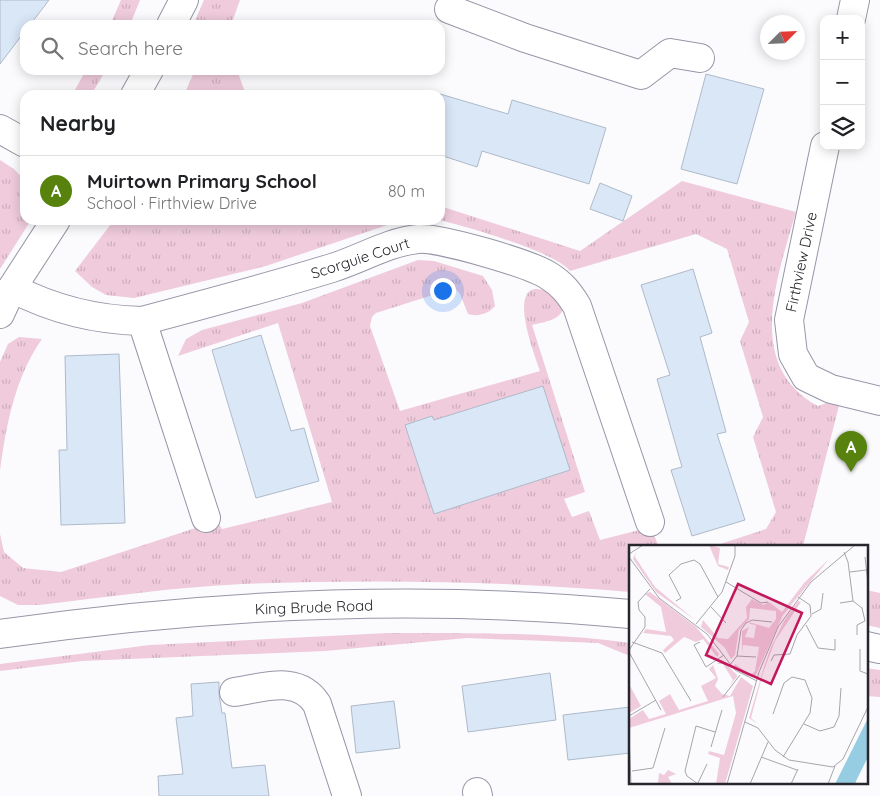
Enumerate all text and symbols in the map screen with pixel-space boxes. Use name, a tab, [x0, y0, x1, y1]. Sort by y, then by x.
north arrow	[760, 15, 805, 60]
map controls	[820, 15, 865, 150]
button: +	[820, 15, 865, 60]
search box	[20, 20, 445, 75]
icon: search	[38, 34, 66, 62]
text: Search here	[78, 36, 183, 60]
button: −	[820, 60, 865, 105]
button: layers	[820, 105, 865, 150]
text: Nearby	[40, 110, 116, 136]
text: Muirtown Primary School	[87, 169, 317, 193]
text: A	[51, 181, 61, 201]
text: 80 m	[388, 181, 425, 201]
text: School · Firthview Drive	[87, 193, 257, 213]
street label: Firthview Drive	[781, 210, 821, 314]
street label: Scorguie Court	[308, 233, 412, 283]
your location	[430, 278, 456, 304]
pin: A	[835, 431, 867, 472]
inset map	[629, 545, 868, 784]
street label: King Brude Road	[254, 595, 374, 619]

